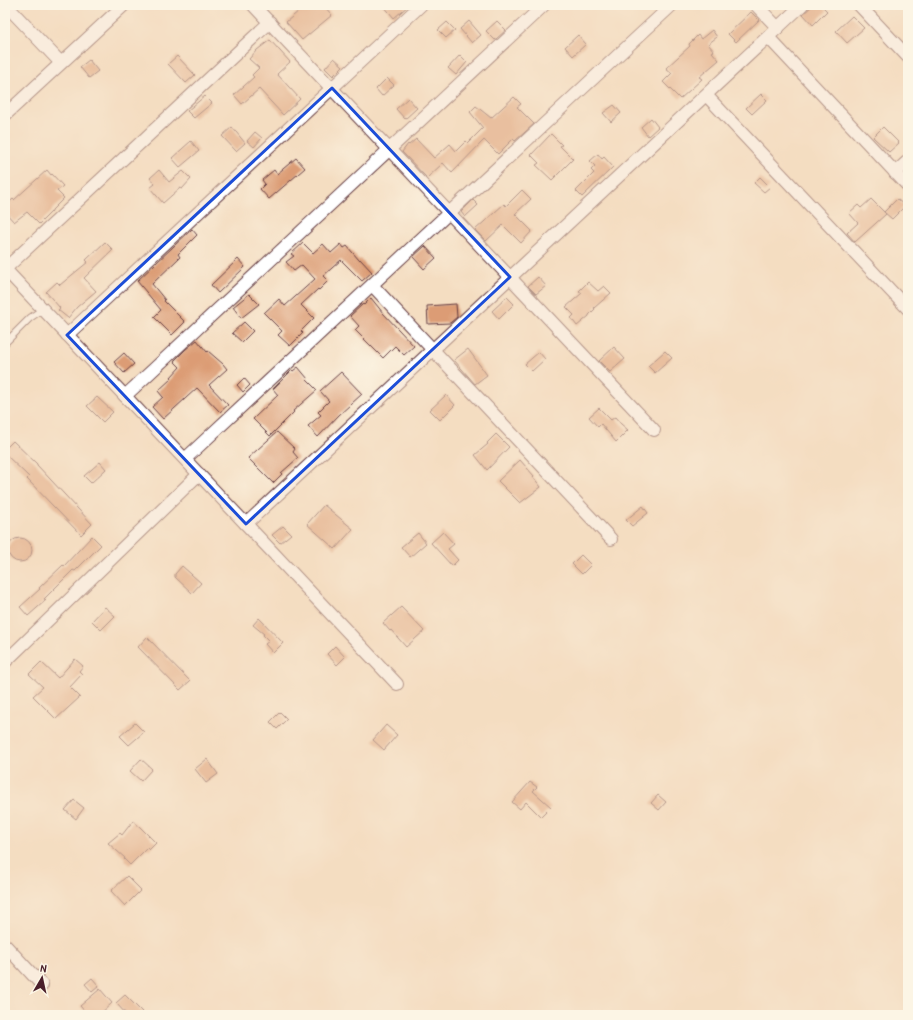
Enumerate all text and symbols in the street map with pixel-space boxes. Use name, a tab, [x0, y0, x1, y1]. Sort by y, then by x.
north arrow	[22, 958, 62, 998]
text: N	[40, 961, 48, 976]

